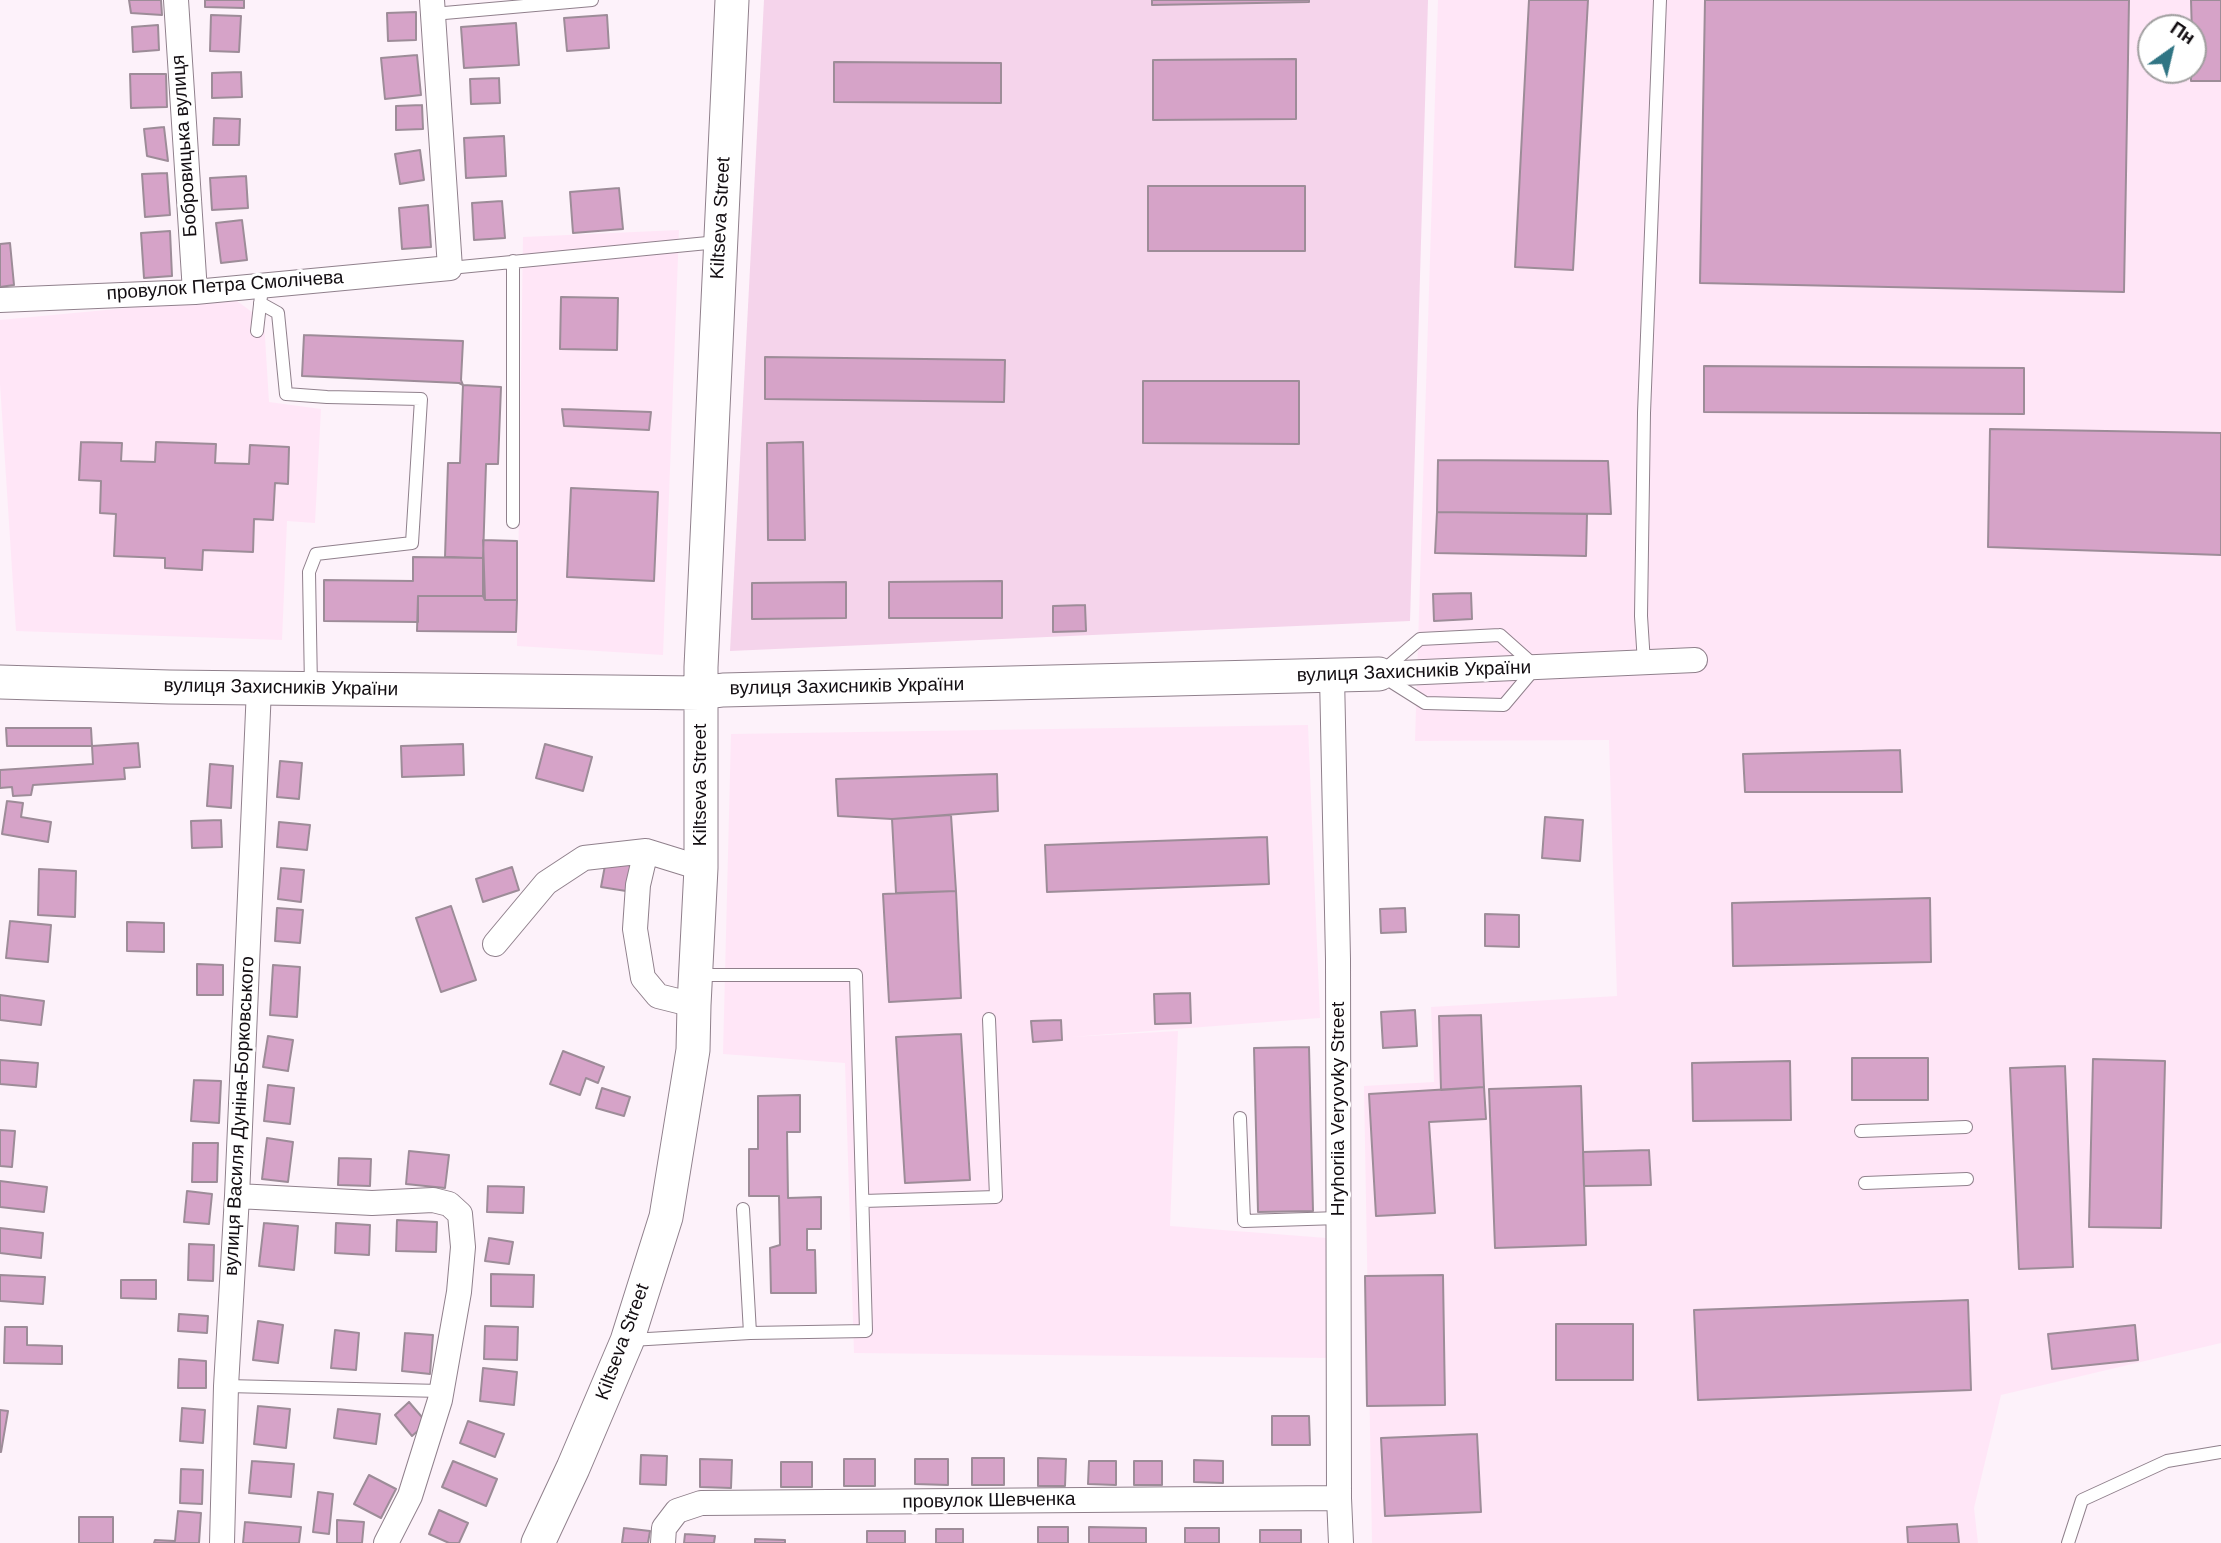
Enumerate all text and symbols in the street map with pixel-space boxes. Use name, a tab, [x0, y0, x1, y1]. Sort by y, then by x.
north arrow	[2137, 14, 2207, 84]
text: Пн	[2167, 17, 2199, 49]
street label: Бобровицька вулиця	[167, 54, 203, 238]
street label: Kiltseva Street	[706, 156, 736, 280]
street label: провулок Петра Смолічева	[106, 266, 344, 306]
street label: вулиця Захисників України	[1296, 657, 1532, 687]
street label: вулиця Захисників України	[730, 674, 964, 700]
street label: вулиця Захисників України	[164, 675, 398, 701]
street label: Kiltseva Street	[690, 724, 712, 846]
street label: вулиця Василя Дуніна-Борковського	[220, 956, 260, 1276]
street label: Hryhoriia Veryovky Street	[1328, 1002, 1350, 1216]
street label: Kiltseva Street	[591, 1281, 655, 1403]
street label: провулок Шевченка	[902, 1488, 1076, 1514]

